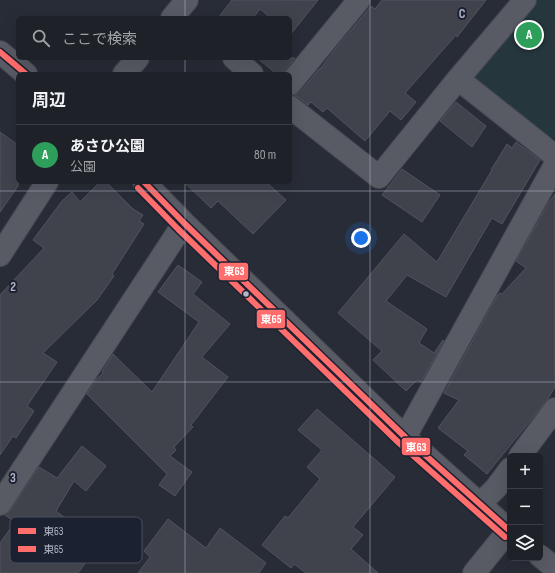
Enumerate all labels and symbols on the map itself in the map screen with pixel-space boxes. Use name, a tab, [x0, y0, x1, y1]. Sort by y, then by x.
text: C	[459, 6, 466, 22]
pin: A	[516, 20, 542, 50]
your location	[351, 228, 371, 248]
line badge: 東63	[218, 262, 249, 281]
text: 東63	[223, 265, 245, 278]
text: 2	[10, 279, 16, 295]
unlabelled marker	[241, 289, 251, 299]
line badge: 東65	[256, 309, 286, 329]
text: 東65	[260, 313, 282, 326]
line badge: 東63	[401, 437, 431, 456]
text: 東63	[405, 441, 427, 454]
text: 3	[10, 470, 16, 486]
legend	[10, 517, 142, 563]
text: 東63	[43, 525, 64, 538]
text: 東65	[43, 543, 63, 556]

